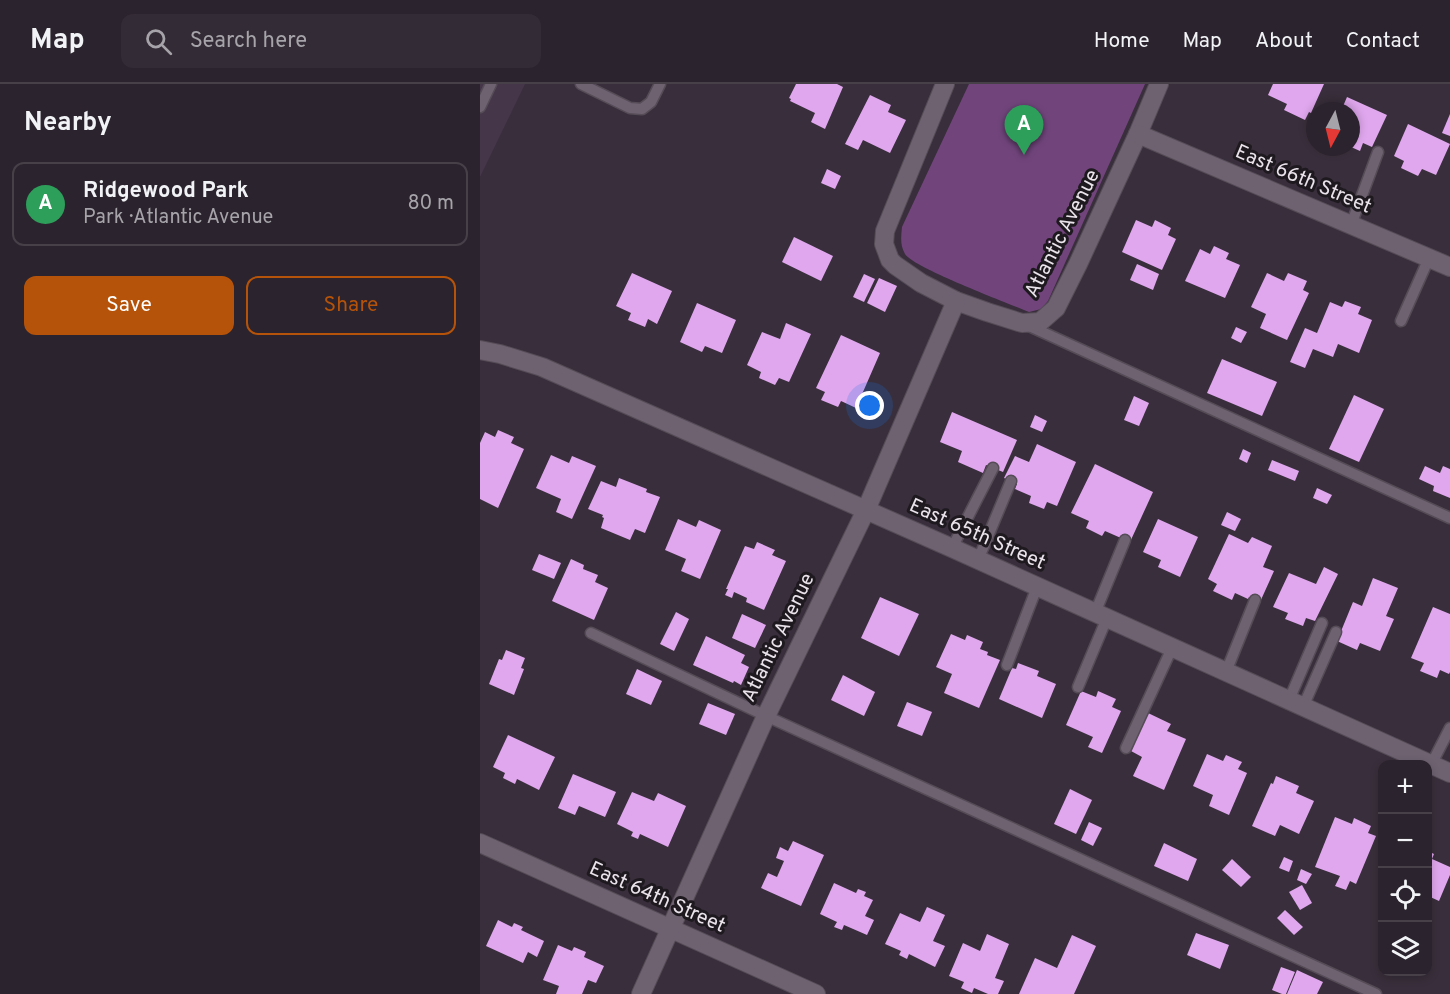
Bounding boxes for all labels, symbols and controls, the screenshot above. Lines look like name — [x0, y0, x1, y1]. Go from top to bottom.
search box — [121, 14, 541, 68]
text: Map — [30, 23, 85, 59]
icon: search — [142, 25, 175, 58]
text: Search here — [190, 28, 307, 55]
text: Home — [1094, 28, 1150, 55]
text: Map — [1183, 28, 1222, 55]
text: About — [1255, 28, 1313, 55]
text: Contact — [1346, 28, 1420, 55]
north arrow — [1306, 102, 1360, 156]
pin: A — [1004, 106, 1044, 155]
text: Nearby — [24, 107, 112, 140]
street label: East 66th Street — [1231, 140, 1375, 220]
street label: Atlantic Avenue — [1020, 166, 1106, 302]
text: Ridgewood Park — [83, 178, 249, 205]
text: A — [38, 191, 53, 217]
text: 80 m — [408, 191, 454, 217]
text: Park · Atlantic Avenue — [83, 205, 273, 231]
button: Save — [24, 276, 234, 335]
button: Share — [246, 276, 456, 335]
your location — [855, 391, 884, 420]
street label: East 65th Street — [905, 493, 1049, 577]
street label: Atlantic Avenue — [737, 569, 821, 707]
map controls — [1378, 760, 1432, 976]
button: + — [1378, 760, 1432, 814]
button: − — [1378, 814, 1432, 868]
street label: East 64th Street — [585, 856, 729, 940]
button: locate — [1378, 868, 1432, 922]
button: layers — [1378, 922, 1432, 976]

